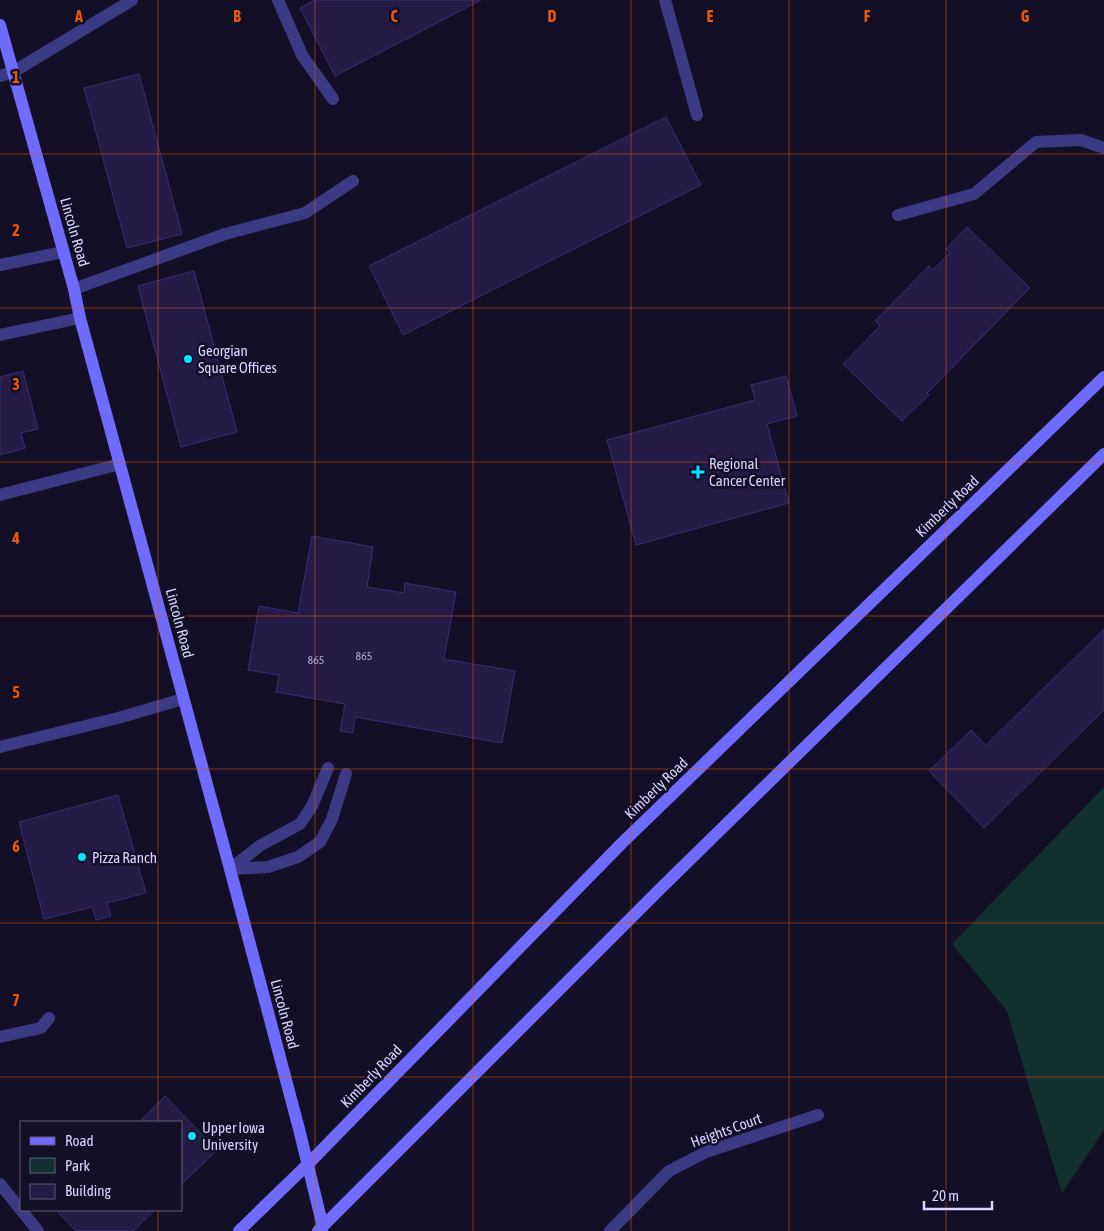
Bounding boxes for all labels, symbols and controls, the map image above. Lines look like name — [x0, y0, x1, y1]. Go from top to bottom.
text: A — [74, 7, 83, 25]
text: B — [233, 7, 241, 25]
text: C — [390, 7, 398, 25]
text: D — [548, 7, 557, 25]
text: E — [707, 7, 714, 25]
text: F — [864, 7, 871, 25]
text: G — [1021, 7, 1030, 25]
text: 1 — [12, 68, 20, 86]
street label: Lincoln Road — [57, 195, 93, 269]
text: 2 — [12, 221, 20, 239]
place label: Georgian Square Offices — [198, 342, 277, 376]
marker: Georgian Square Offices — [182, 353, 194, 365]
text: 3 — [12, 375, 20, 393]
place label: Regional Cancer Center — [709, 455, 786, 489]
marker: Regional Cancer Center — [691, 465, 705, 479]
street label: Kimberly Road — [912, 472, 982, 540]
text: 4 — [11, 529, 20, 547]
street label: Lincoln Road — [163, 586, 197, 660]
house number: 865 — [356, 649, 372, 663]
house number: 865 — [308, 653, 324, 667]
text: 5 — [12, 683, 20, 701]
street label: Kimberly Road — [621, 754, 691, 822]
text: 6 — [12, 837, 20, 855]
place label: Pizza Ranch — [92, 849, 157, 866]
marker: Pizza Ranch — [76, 851, 88, 863]
street label: Lincoln Road — [268, 977, 302, 1051]
text: 7 — [12, 991, 20, 1009]
street label: Kimberly Road — [337, 1041, 405, 1111]
street label: Heights Court — [688, 1109, 764, 1151]
place label: Upper Iowa University — [202, 1119, 265, 1153]
legend — [20, 1121, 182, 1211]
marker: Upper Iowa University — [186, 1130, 198, 1142]
text: Road — [65, 1132, 94, 1149]
text: Park — [65, 1157, 90, 1174]
scale bar — [924, 1178, 992, 1210]
text: Building — [65, 1182, 111, 1199]
text: 20 m — [932, 1187, 959, 1204]

